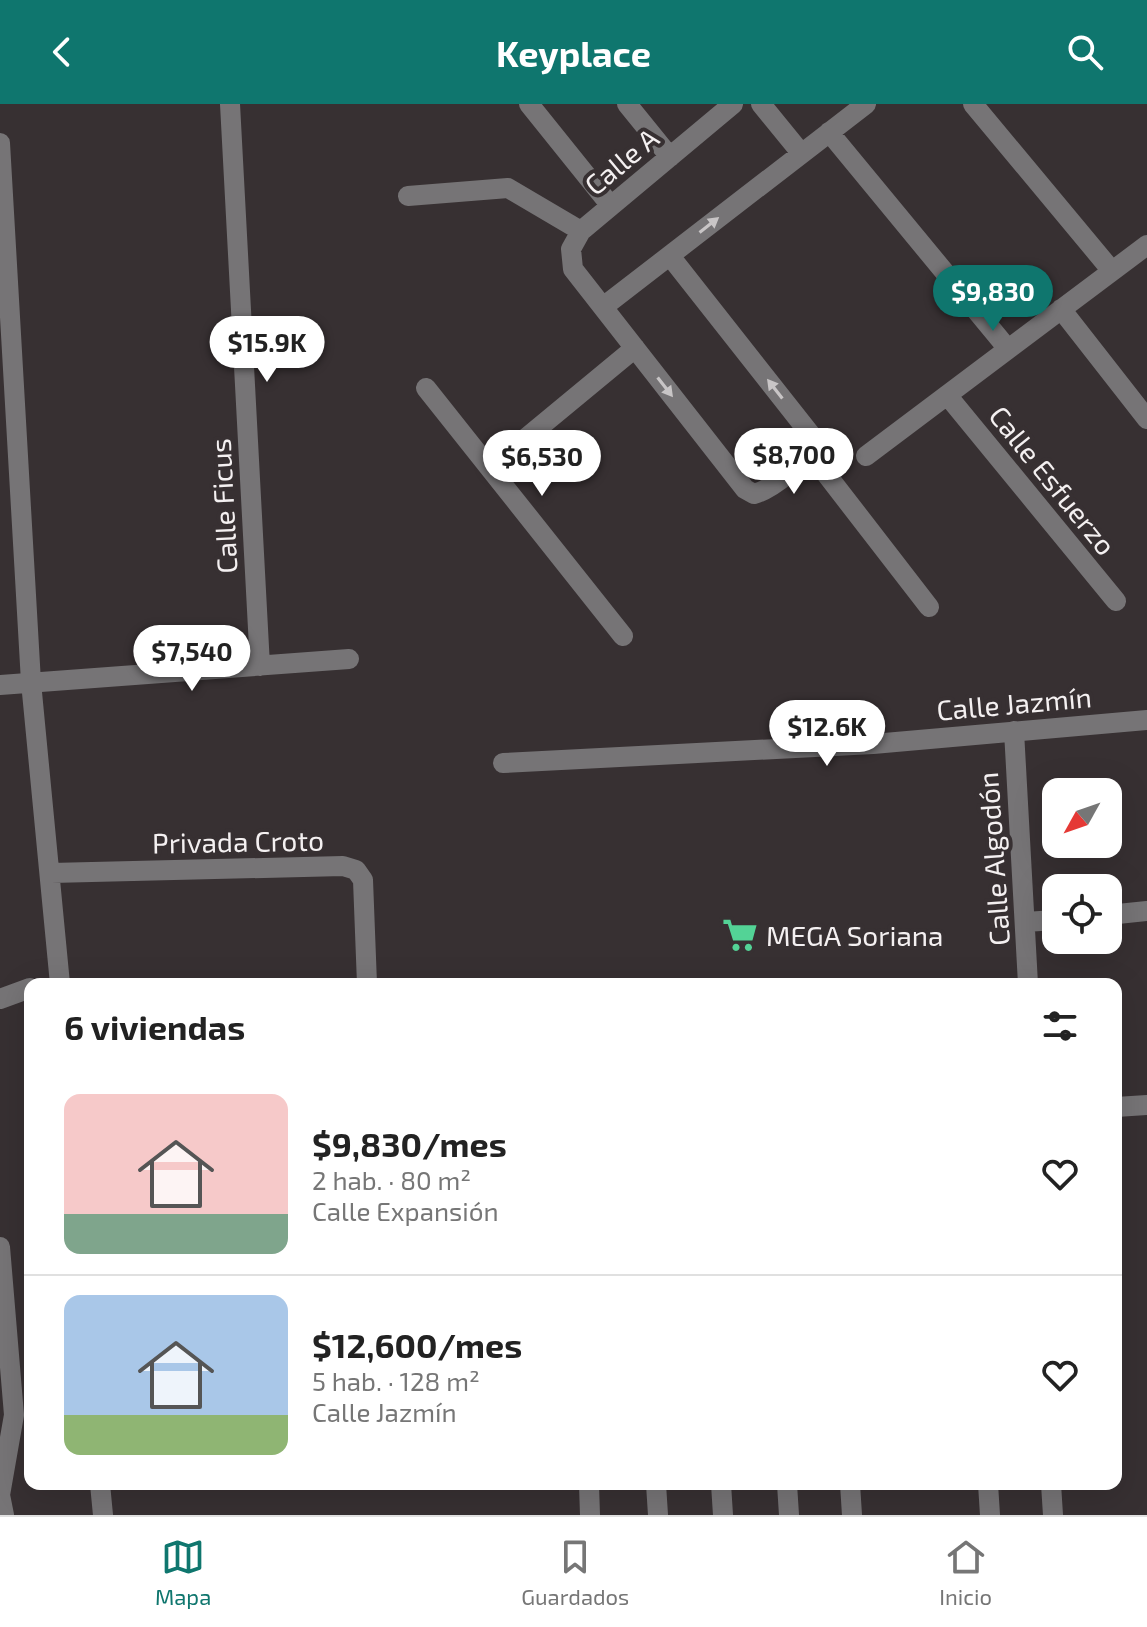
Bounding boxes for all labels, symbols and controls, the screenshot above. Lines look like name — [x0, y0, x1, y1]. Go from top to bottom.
icon: back — [40, 30, 84, 74]
icon: search — [1063, 30, 1107, 74]
text: Keyplace — [496, 31, 651, 74]
street label: Calle A — [577, 120, 665, 202]
one-way arrow — [699, 218, 719, 234]
pin: $9,830 — [928, 265, 1058, 333]
text: $9,830 — [951, 275, 1035, 306]
pin: $15.9K — [202, 316, 332, 384]
text: $15.9K — [228, 326, 306, 357]
one-way arrow — [657, 377, 673, 397]
one-way arrow — [768, 379, 784, 400]
street label: Calle Esfuerzo — [982, 399, 1124, 561]
pin: $8,700 — [729, 428, 859, 496]
pin: $6,530 — [477, 430, 607, 498]
street label: Calle Ficus — [202, 438, 244, 574]
text: $8,700 — [752, 438, 836, 469]
text: $6,530 — [501, 440, 583, 471]
pin: $7,540 — [127, 625, 257, 693]
text: $7,540 — [151, 635, 233, 666]
street label: Calle Jazmín — [935, 679, 1093, 727]
pin: $12.6K — [762, 700, 892, 768]
text: $12.6K — [787, 710, 867, 741]
street label: Calle Algodón — [970, 771, 1016, 947]
north arrow — [1042, 778, 1122, 858]
map controls — [1042, 778, 1122, 954]
street label: Privada Croto — [152, 823, 324, 859]
button: locate — [1042, 874, 1122, 954]
supermarket icon: MEGA Soriana — [721, 916, 759, 954]
place label: MEGA Soriana — [766, 918, 943, 952]
icon: filters — [1038, 1004, 1082, 1048]
text: 6 viviendas — [64, 1006, 245, 1047]
text: $9,830/mes — [312, 1123, 507, 1164]
icon: home — [128, 1126, 224, 1222]
icon: heart — [1038, 1152, 1082, 1196]
text: 2 hab. · 80 m² — [312, 1164, 471, 1195]
text: Calle Expansión — [312, 1195, 499, 1226]
text: $12,600/mes — [312, 1324, 522, 1365]
icon: home — [128, 1327, 224, 1423]
icon: heart — [1038, 1353, 1082, 1397]
text: 5 hab. · 128 m² — [312, 1365, 480, 1396]
text: Calle Jazmín — [312, 1396, 457, 1427]
tab: Mapa — [155, 1535, 211, 1609]
tab: Guardados — [521, 1535, 629, 1609]
tab: Inicio — [939, 1535, 992, 1609]

